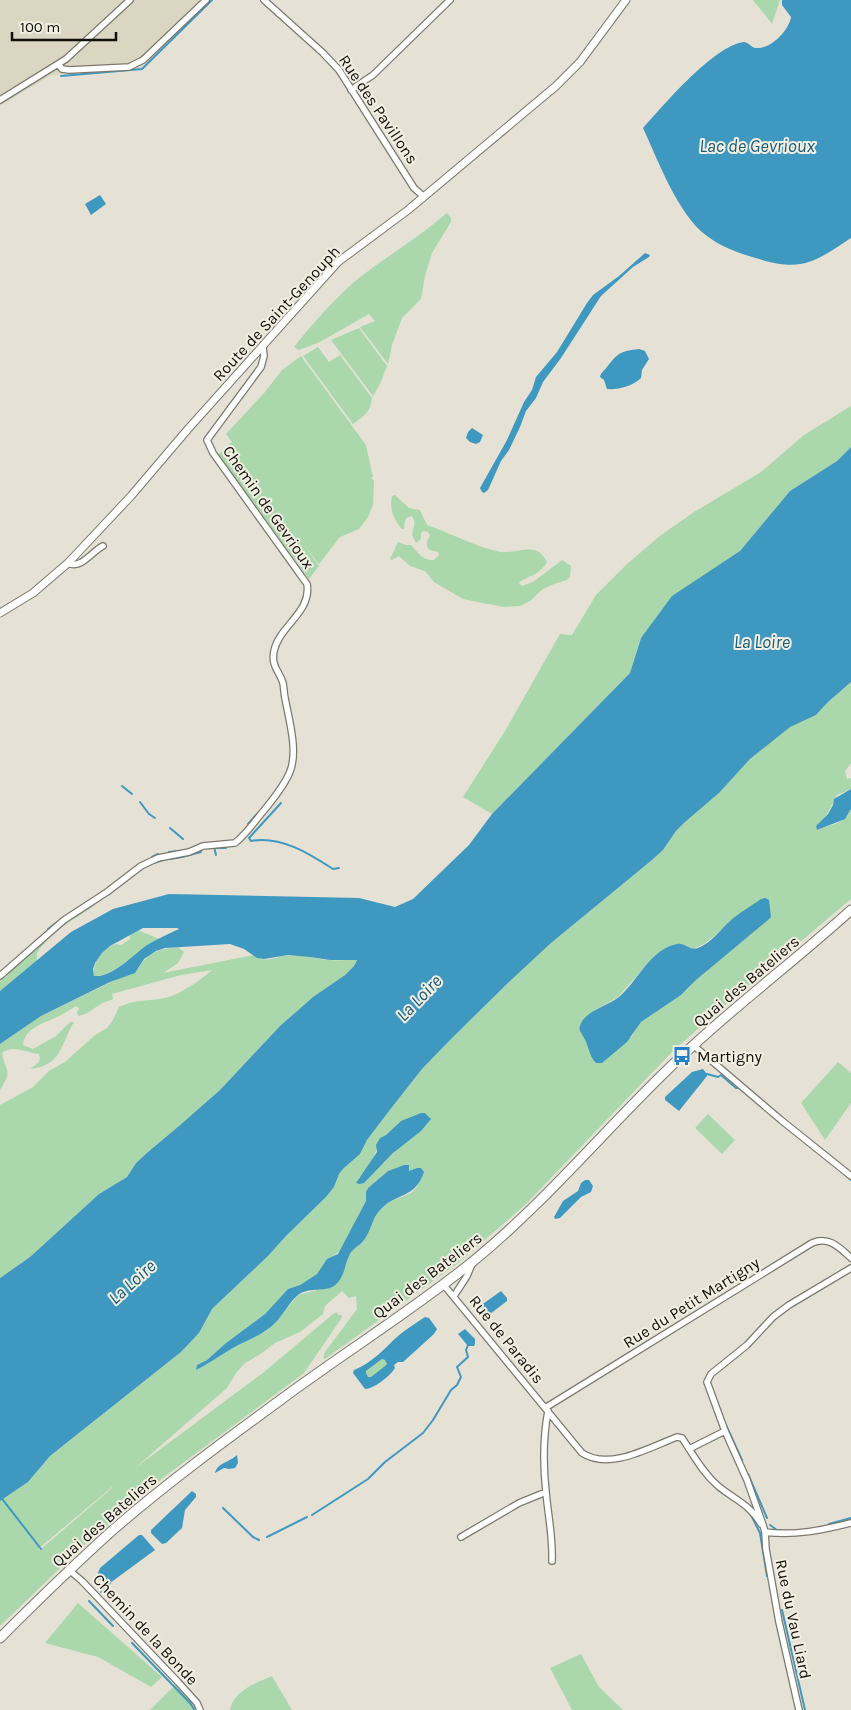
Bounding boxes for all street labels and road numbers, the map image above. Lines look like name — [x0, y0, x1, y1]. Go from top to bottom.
street label: Rue des Pavillons — [335, 51, 422, 168]
street label: Route de Saint-Genouph — [209, 242, 344, 385]
street label: Chemin de Gevrioux — [219, 442, 318, 573]
street label: Quai des Bateliers — [690, 932, 803, 1031]
street label: Quai des Bateliers — [369, 1228, 486, 1323]
street label: Rue du Petit Martigny — [620, 1252, 763, 1352]
street label: Rue de Paradis — [465, 1291, 548, 1387]
street label: Quai des Bateliers — [48, 1470, 160, 1571]
street label: Rue du Vau Liard — [772, 1558, 815, 1681]
street label: Chemin de la Bonde — [89, 1570, 202, 1689]

